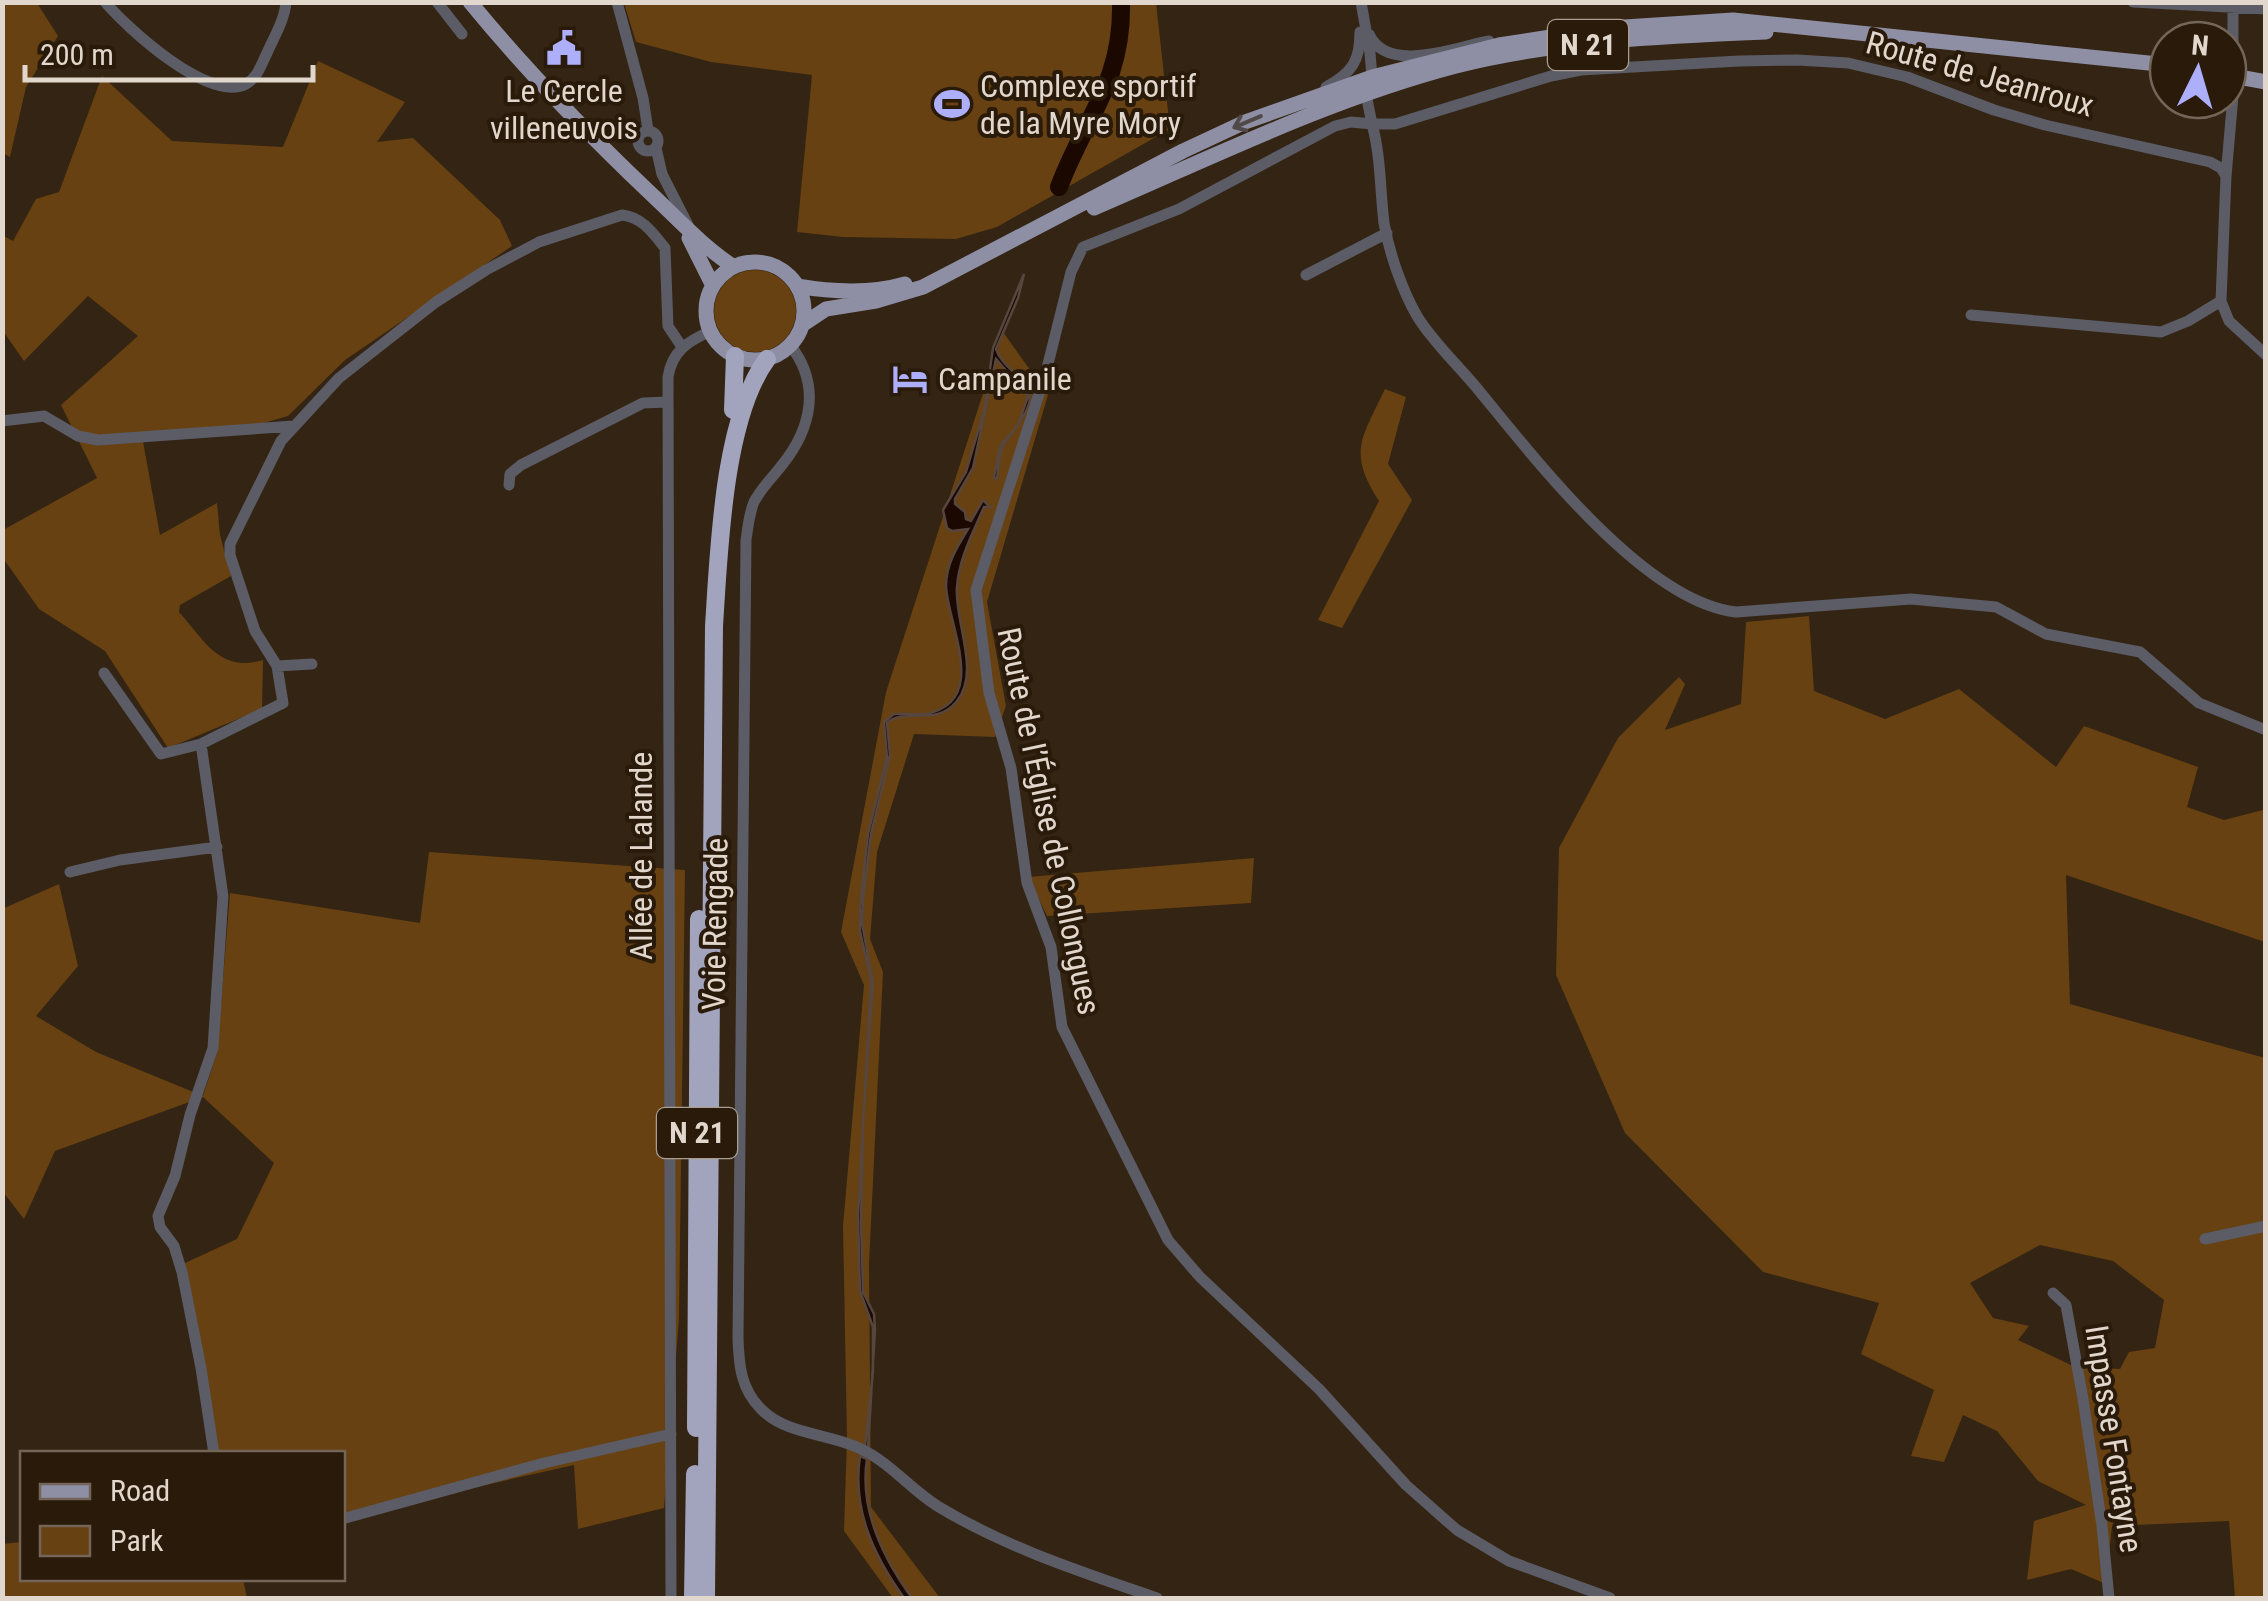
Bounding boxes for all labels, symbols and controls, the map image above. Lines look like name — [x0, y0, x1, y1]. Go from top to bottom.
scale bar — [25, 20, 312, 82]
road number: N 21 — [1548, 20, 1628, 70]
north arrow — [2148, 20, 2248, 120]
street label: Route de Jeanroux — [1862, 23, 2098, 125]
text: N — [2190, 28, 2210, 63]
public building icon: Le Cercle villeneuvois — [545, 29, 583, 67]
text: 200 m — [40, 37, 114, 72]
place label: Complexe sportif de la Myre Mory — [980, 67, 1196, 142]
place label: Le Cercle villeneuvois — [490, 72, 638, 147]
sports icon: Complexe sportif de la Myre Mory — [933, 85, 971, 123]
one-way arrow — [1232, 114, 1263, 132]
hotel icon: Campanile — [891, 360, 929, 398]
place label: Campanile — [938, 360, 1072, 398]
street label: Route de l’Église de Collongues — [989, 624, 1109, 1018]
street label: Allée de Lalande — [622, 752, 660, 960]
street label: Voie Rengade — [694, 837, 736, 1011]
road number: N 21 — [657, 1108, 737, 1158]
street label: Impasse Fontayne — [2077, 1323, 2151, 1555]
legend — [20, 1451, 345, 1581]
text: Road — [110, 1473, 170, 1508]
text: Park — [110, 1523, 164, 1558]

